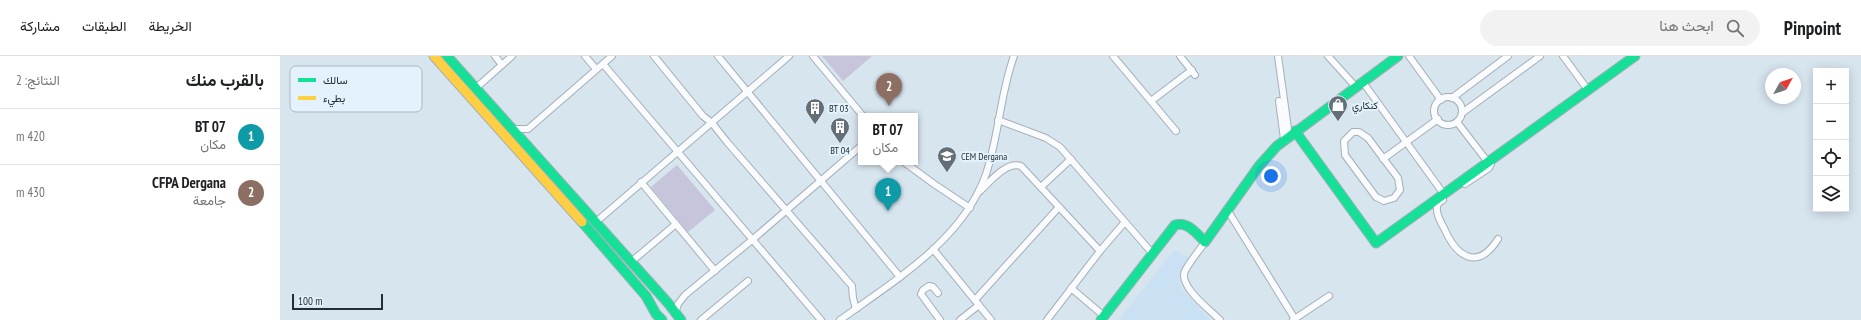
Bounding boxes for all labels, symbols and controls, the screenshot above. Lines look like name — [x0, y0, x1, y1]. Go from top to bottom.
search box — [1480, 10, 1760, 46]
text: ابحث هنا — [1659, 16, 1714, 35]
text: Pinpoint — [1784, 16, 1841, 40]
text: مشاركة — [20, 17, 60, 35]
text: الطبقات — [82, 17, 126, 35]
text: الخريطة — [148, 17, 192, 35]
icon: search — [1724, 17, 1746, 39]
legend — [290, 66, 422, 112]
north arrow — [1765, 68, 1801, 104]
map controls — [1813, 68, 1849, 212]
button: + — [1813, 68, 1849, 104]
text: بالقرب منك — [186, 69, 264, 91]
text: النتائج: 2 — [16, 72, 60, 89]
text: سالك — [323, 73, 348, 87]
pin: 2 — [876, 73, 902, 106]
text: بطيء — [323, 91, 345, 108]
shop icon: كنكاري — [1327, 94, 1349, 122]
building icon: BT 03 — [804, 97, 826, 125]
place label: كنكاري — [1352, 99, 1379, 114]
place label: BT 03 — [829, 102, 849, 115]
button: − — [1813, 104, 1849, 140]
popup — [858, 113, 918, 165]
building icon: BT 04 — [829, 116, 851, 144]
text: BT 07 — [195, 117, 226, 136]
text: BT 07 — [872, 120, 904, 139]
text: 420 m — [16, 128, 45, 145]
text: 1 — [248, 128, 254, 145]
text: مكان — [200, 136, 226, 153]
text: مكان — [872, 139, 898, 156]
button: locate — [1813, 140, 1849, 176]
place label: BT 04 — [830, 144, 850, 157]
school or university icon: CEM Dergana — [936, 145, 958, 173]
place label: CEM Dergana — [961, 150, 1007, 163]
your location — [1261, 166, 1281, 186]
text: CFPA Dergana — [152, 173, 226, 192]
button: layers — [1813, 176, 1849, 212]
pin: 1 — [875, 178, 901, 211]
text: 430 m — [16, 184, 45, 201]
text: 2 — [248, 184, 254, 201]
text: جامعة — [193, 192, 226, 209]
scale bar — [292, 292, 383, 311]
text: 100 m — [298, 294, 322, 308]

